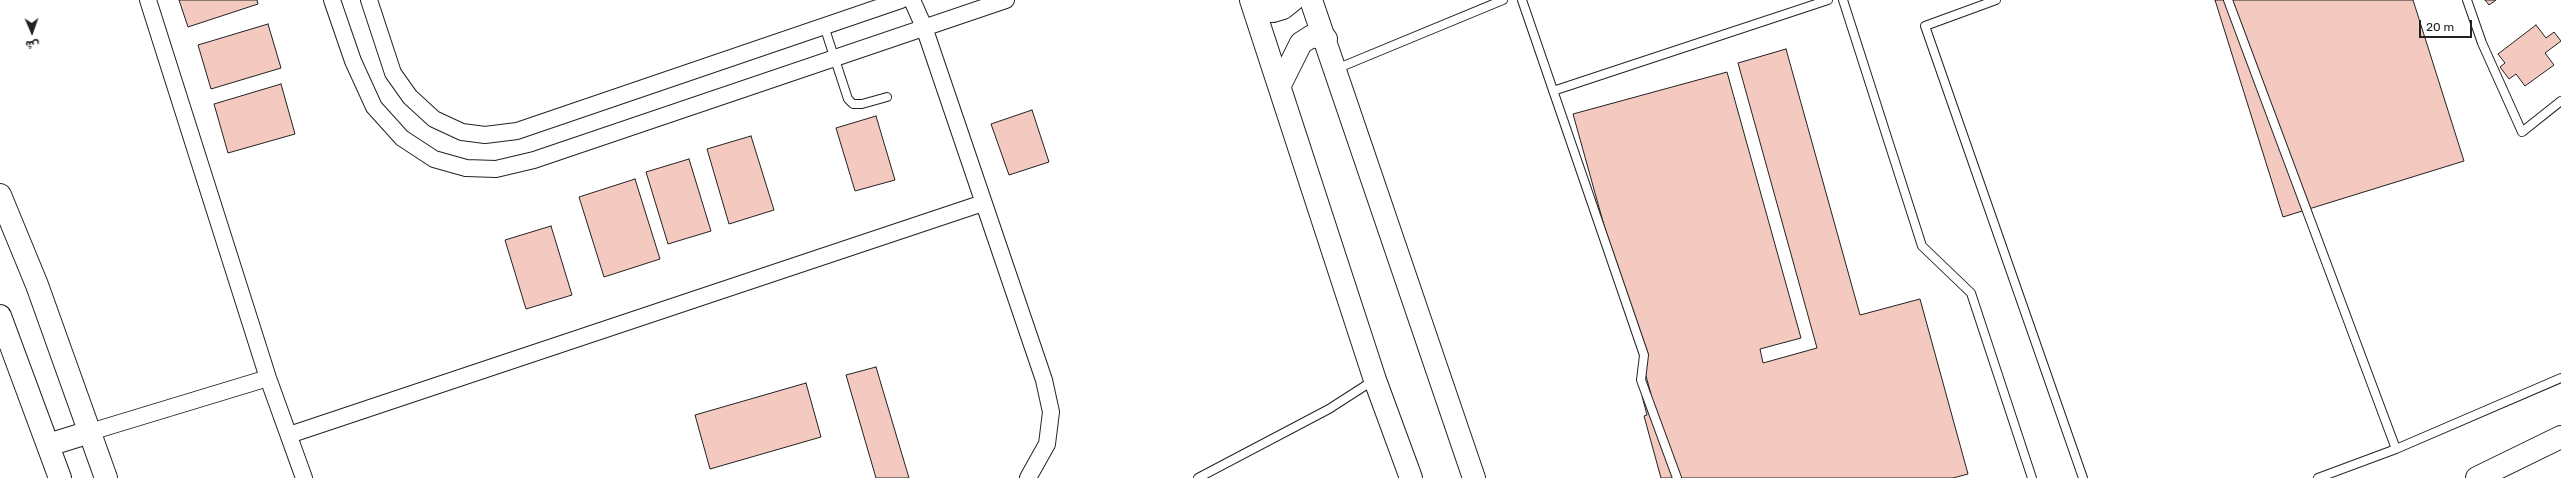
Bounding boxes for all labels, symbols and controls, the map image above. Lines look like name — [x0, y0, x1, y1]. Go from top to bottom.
north arrow — [12, 12, 52, 52]
scale bar — [2421, 12, 2474, 38]
text: 20 m — [2426, 20, 2454, 34]
text: ش — [25, 38, 40, 51]

